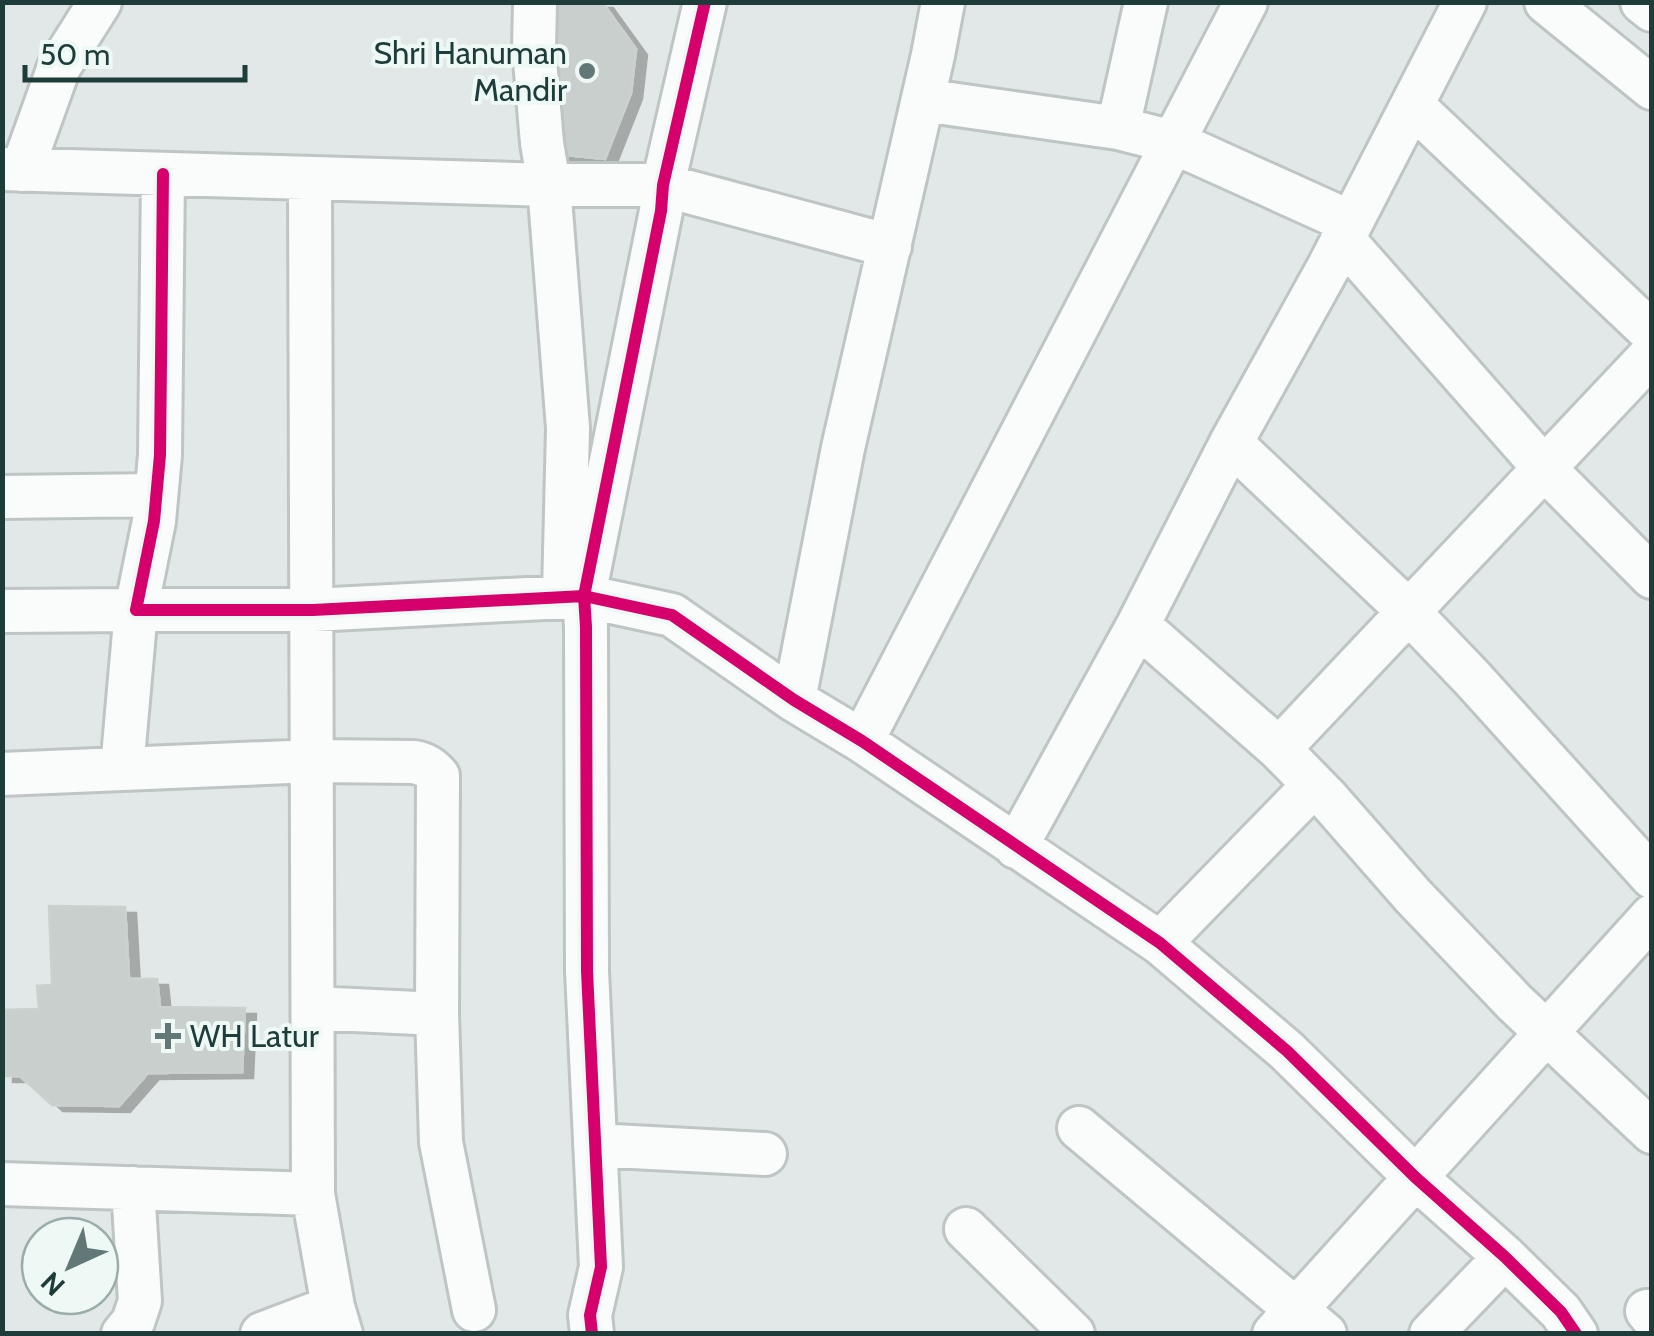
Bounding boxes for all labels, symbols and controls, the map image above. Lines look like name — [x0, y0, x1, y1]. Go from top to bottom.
scale bar — [25, 20, 245, 82]
place label: Shri Hanuman Mandir — [373, 33, 568, 109]
text: 50 m — [40, 36, 110, 73]
marker: Shri Hanuman Mandir — [576, 60, 598, 82]
place label: WH Latur — [190, 1016, 320, 1055]
marker: WH Latur — [155, 1023, 181, 1049]
north arrow — [20, 1216, 120, 1316]
text: N — [34, 1265, 72, 1303]

